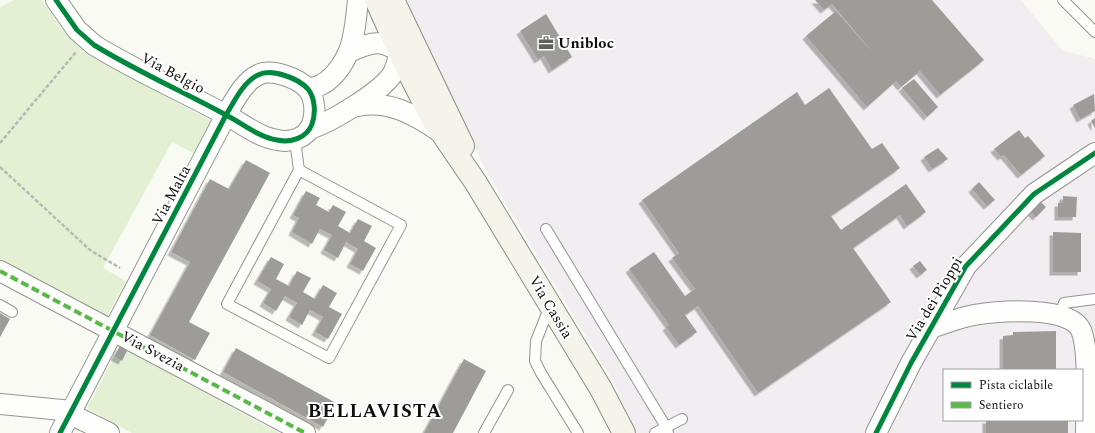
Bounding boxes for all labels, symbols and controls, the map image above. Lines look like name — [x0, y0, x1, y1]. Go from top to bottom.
place label: Unibloc — [558, 32, 614, 55]
office icon: Unibloc — [537, 34, 555, 52]
street label: Via Belgio — [137, 47, 209, 100]
street label: Via Malta — [146, 160, 197, 230]
street label: Via dei Pioppi — [900, 253, 969, 346]
street label: Via Cassia — [523, 271, 579, 344]
street label: Via Svezia — [117, 325, 189, 378]
legend — [943, 369, 1083, 421]
text: Pista ciclabile — [979, 376, 1053, 395]
text: Sentiero — [979, 396, 1023, 415]
district label: BELLAVISTA — [308, 397, 442, 426]

